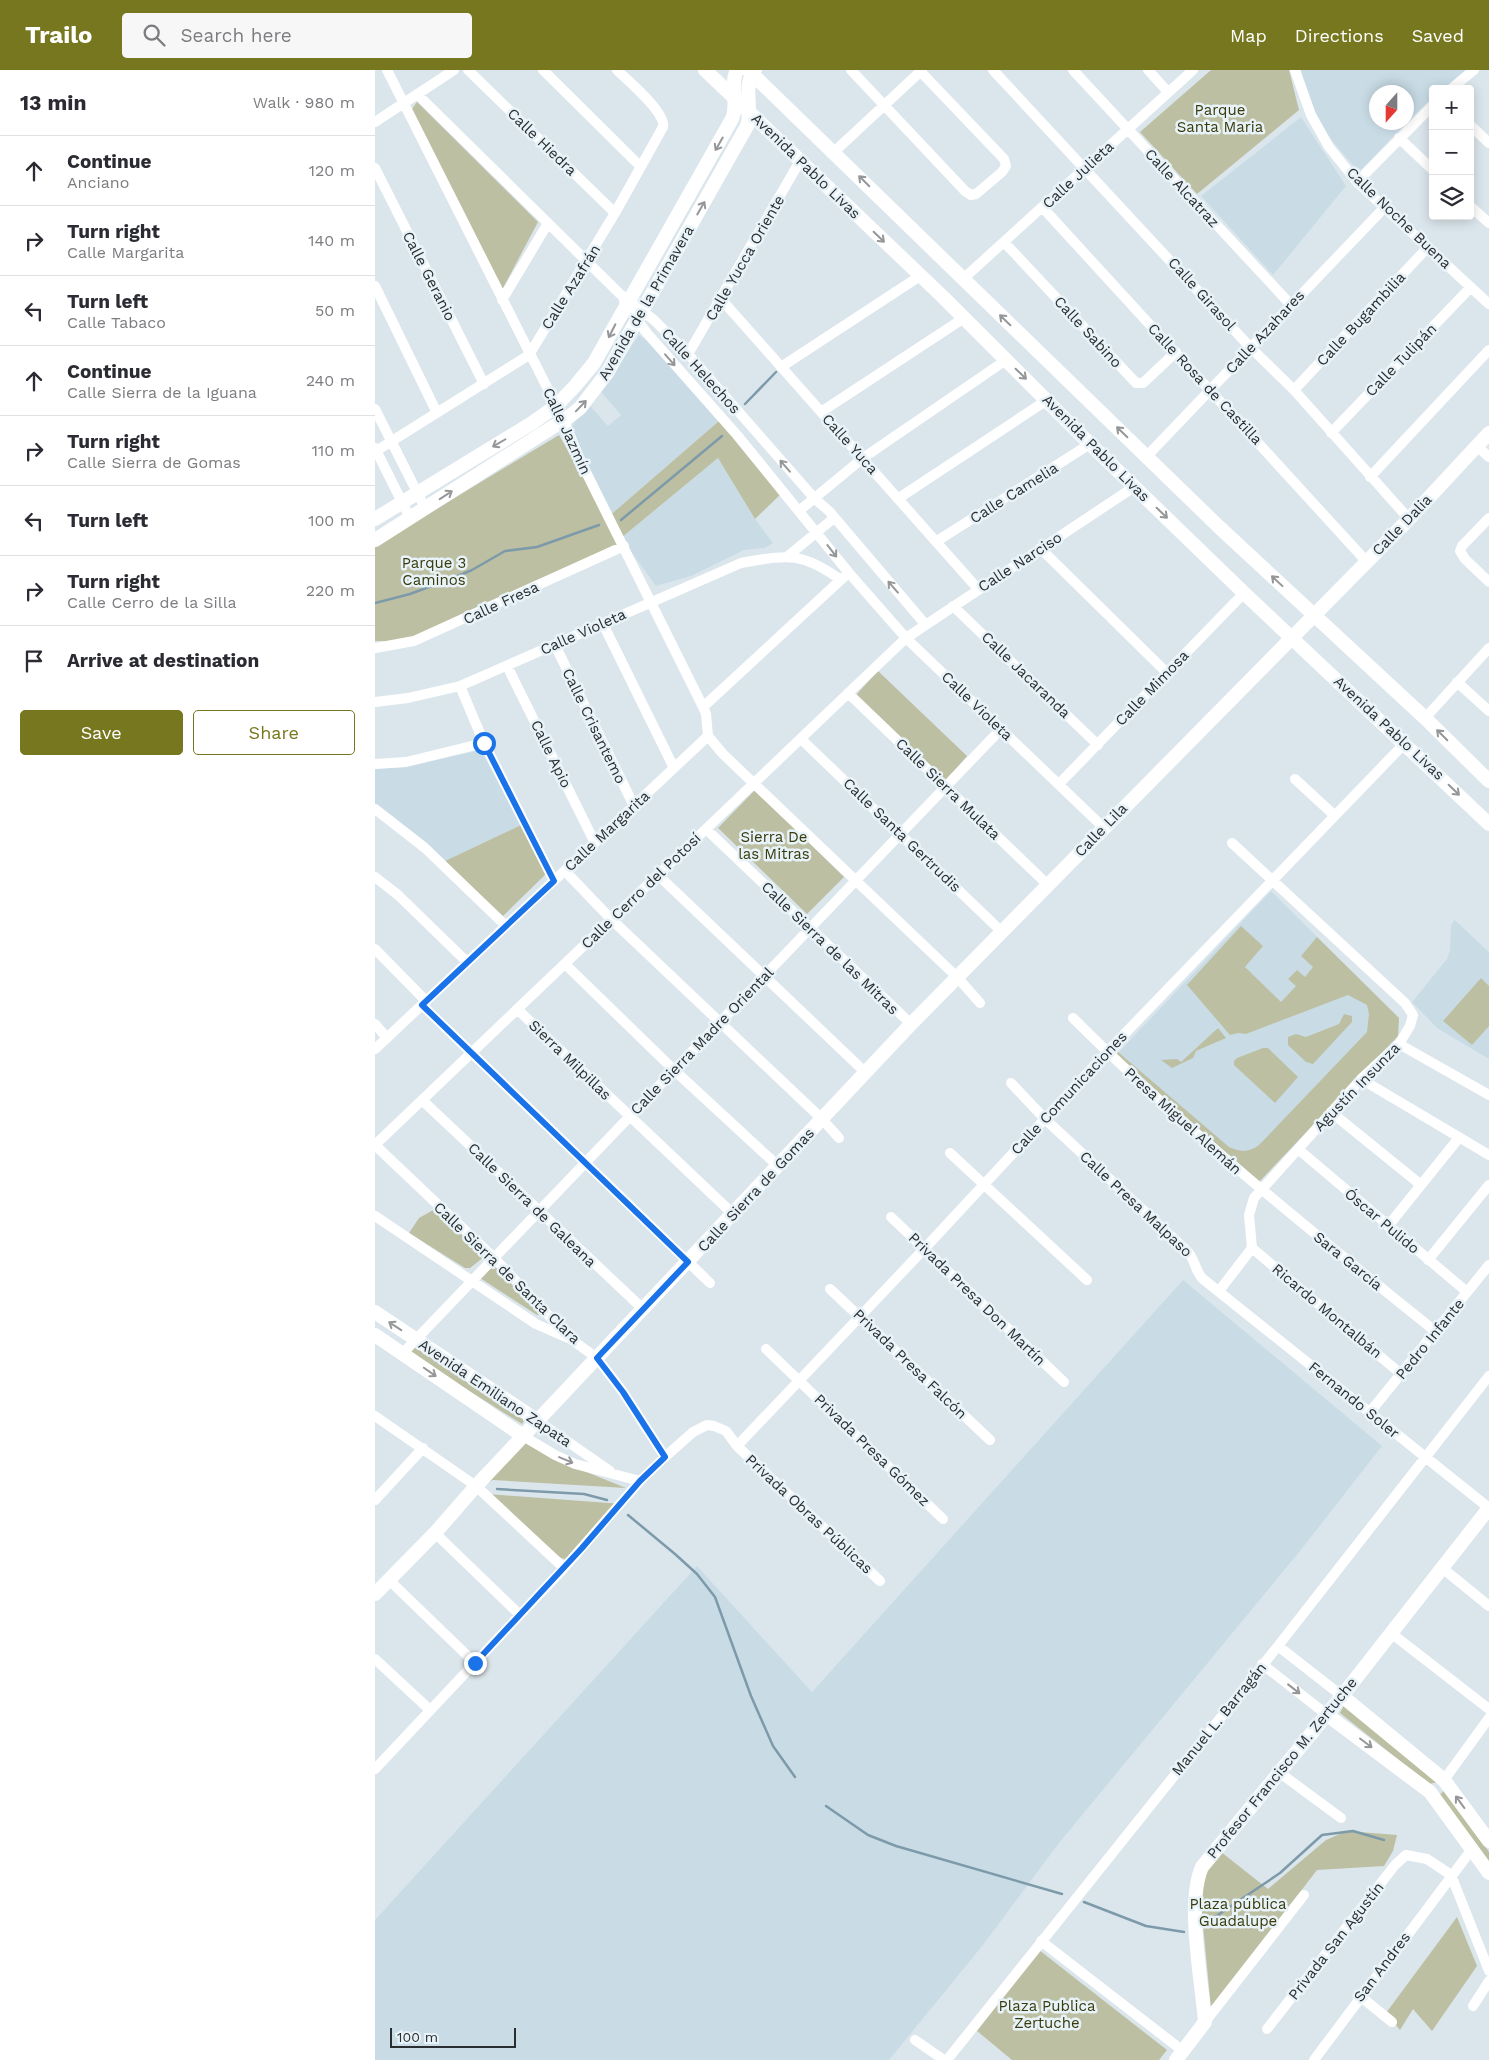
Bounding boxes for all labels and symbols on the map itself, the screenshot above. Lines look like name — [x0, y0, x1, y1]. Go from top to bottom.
north arrow — [1369, 85, 1414, 130]
park label: Parque Santa Maria — [1177, 101, 1264, 136]
street label: Calle Hiedra — [504, 105, 581, 180]
street label: Avenida Pablo Livas — [748, 109, 864, 223]
one-way arrow — [713, 136, 723, 150]
street label: Calle Julieta — [1039, 137, 1118, 213]
street label: Calle Alcatraz — [1141, 145, 1223, 231]
street label: Calle Noche Buena — [1343, 163, 1455, 273]
one-way arrow — [858, 175, 870, 187]
street label: Calle Yucca Oriente — [702, 192, 788, 324]
one-way arrow — [697, 201, 707, 215]
street label: Avenida de la Primavera — [594, 222, 698, 383]
street label: Calle Geranio — [399, 228, 459, 324]
one-way arrow — [873, 231, 886, 243]
street label: Calle Azafrán — [538, 241, 604, 333]
street label: Calle Girasol — [1164, 254, 1240, 335]
street label: Calle Bugambilia — [1313, 268, 1410, 370]
street label: Calle Azahares — [1222, 286, 1308, 378]
street label: Calle Sabino — [1050, 292, 1126, 372]
one-way arrow — [998, 314, 1011, 326]
street label: Calle Rosa de Castilla — [1144, 320, 1266, 449]
street label: Calle Tulipán — [1362, 320, 1440, 400]
one-way arrow — [607, 323, 617, 338]
street label: Calle Helechos — [658, 324, 744, 418]
one-way arrow — [665, 354, 676, 367]
one-way arrow — [1015, 368, 1028, 380]
street label: Calle Jazmín — [539, 385, 595, 477]
street label: Avenida Pablo Livas — [1039, 391, 1154, 506]
one-way arrow — [575, 400, 587, 412]
street label: Calle Yuca — [818, 410, 882, 478]
one-way arrow — [1116, 426, 1129, 438]
one-way arrow — [492, 438, 507, 448]
street label: Calle Camelia — [967, 458, 1062, 527]
one-way arrow — [780, 459, 791, 472]
one-way arrow — [438, 490, 452, 500]
street label: Calle Dalia — [1368, 490, 1436, 559]
one-way arrow — [1155, 507, 1168, 519]
street label: Calle Narciso — [975, 528, 1065, 596]
one-way arrow — [827, 544, 837, 558]
park label: Parque 3 Caminos — [402, 554, 466, 589]
one-way arrow — [1271, 575, 1283, 587]
street label: Calle Fresa — [460, 577, 542, 628]
one-way arrow — [888, 580, 899, 593]
street label: Calle Violeta — [537, 605, 629, 659]
street label: Calle Jacaranda — [978, 628, 1075, 722]
street label: Calle Mimosa — [1111, 646, 1193, 730]
street label: Calle Crisantemo — [558, 665, 630, 787]
street label: Calle Violeta — [938, 668, 1017, 745]
street label: Avenida Pablo Livas — [1330, 672, 1448, 784]
street label: Calle Apio — [527, 717, 575, 791]
one-way arrow — [1436, 729, 1448, 741]
route start — [473, 732, 496, 755]
street label: Calle Sierra Mulata — [892, 734, 1005, 844]
street label: Calle Santa Gertrudis — [839, 774, 965, 896]
one-way arrow — [1448, 784, 1460, 796]
street label: Calle Margarita — [561, 787, 654, 875]
street label: Calle Lila — [1071, 799, 1131, 861]
park label: Sierra De las Mitras — [738, 828, 810, 863]
street label: Calle Cerro del Potosí — [578, 829, 704, 953]
street label: Calle Sierra de las Mitras — [758, 878, 902, 1018]
street label: Calle Sierra Madre Oriental — [627, 963, 778, 1118]
street label: Sierra Milpillas — [525, 1016, 615, 1104]
street label: Calle Comunicaciones — [1007, 1028, 1131, 1158]
street label: Agustín Insunza — [1310, 1039, 1404, 1135]
street label: Presa Miguel Alemán — [1121, 1064, 1245, 1178]
street label: Calle Sierra de Gomas — [694, 1124, 818, 1256]
street label: Calle Sierra de Galeana — [464, 1139, 600, 1271]
street label: Calle Presa Malpaso — [1076, 1147, 1196, 1261]
street label: Óscar Pulido — [1341, 1184, 1424, 1258]
street label: Calle Sierra de Santa Clara — [430, 1198, 584, 1348]
street label: Sara García — [1310, 1228, 1386, 1295]
street label: Privada Presa Don Martín — [905, 1229, 1049, 1369]
street label: Ricardo Montalbán — [1269, 1260, 1385, 1362]
street label: Pedro Infante — [1392, 1295, 1468, 1383]
street label: Privada Presa Falcón — [849, 1305, 971, 1423]
one-way arrow — [389, 1320, 403, 1330]
street label: Avenida Emiliano Zapata — [415, 1335, 575, 1451]
street label: Fernando Soler — [1305, 1358, 1403, 1442]
one-way arrow — [423, 1367, 437, 1377]
street label: Privada Presa Gómez — [810, 1390, 934, 1510]
street label: Privada Obras Públicas — [742, 1450, 876, 1578]
one-way arrow — [558, 1455, 573, 1465]
route end — [464, 1652, 487, 1675]
street label: Manuel L. Barragán — [1168, 1659, 1270, 1779]
street label: Profesor Francisco M. Zertuche — [1203, 1674, 1361, 1862]
one-way arrow — [1287, 1684, 1301, 1694]
one-way arrow — [1359, 1738, 1373, 1748]
one-way arrow — [1455, 1795, 1465, 1809]
street label: Privada San Agustín — [1284, 1879, 1388, 2003]
park label: Plaza pública Guadalupe — [1189, 1895, 1287, 1930]
street label: San Andres — [1350, 1928, 1414, 2005]
park label: Plaza Publica Zertuche — [999, 1997, 1096, 2032]
scale bar — [390, 2025, 516, 2048]

